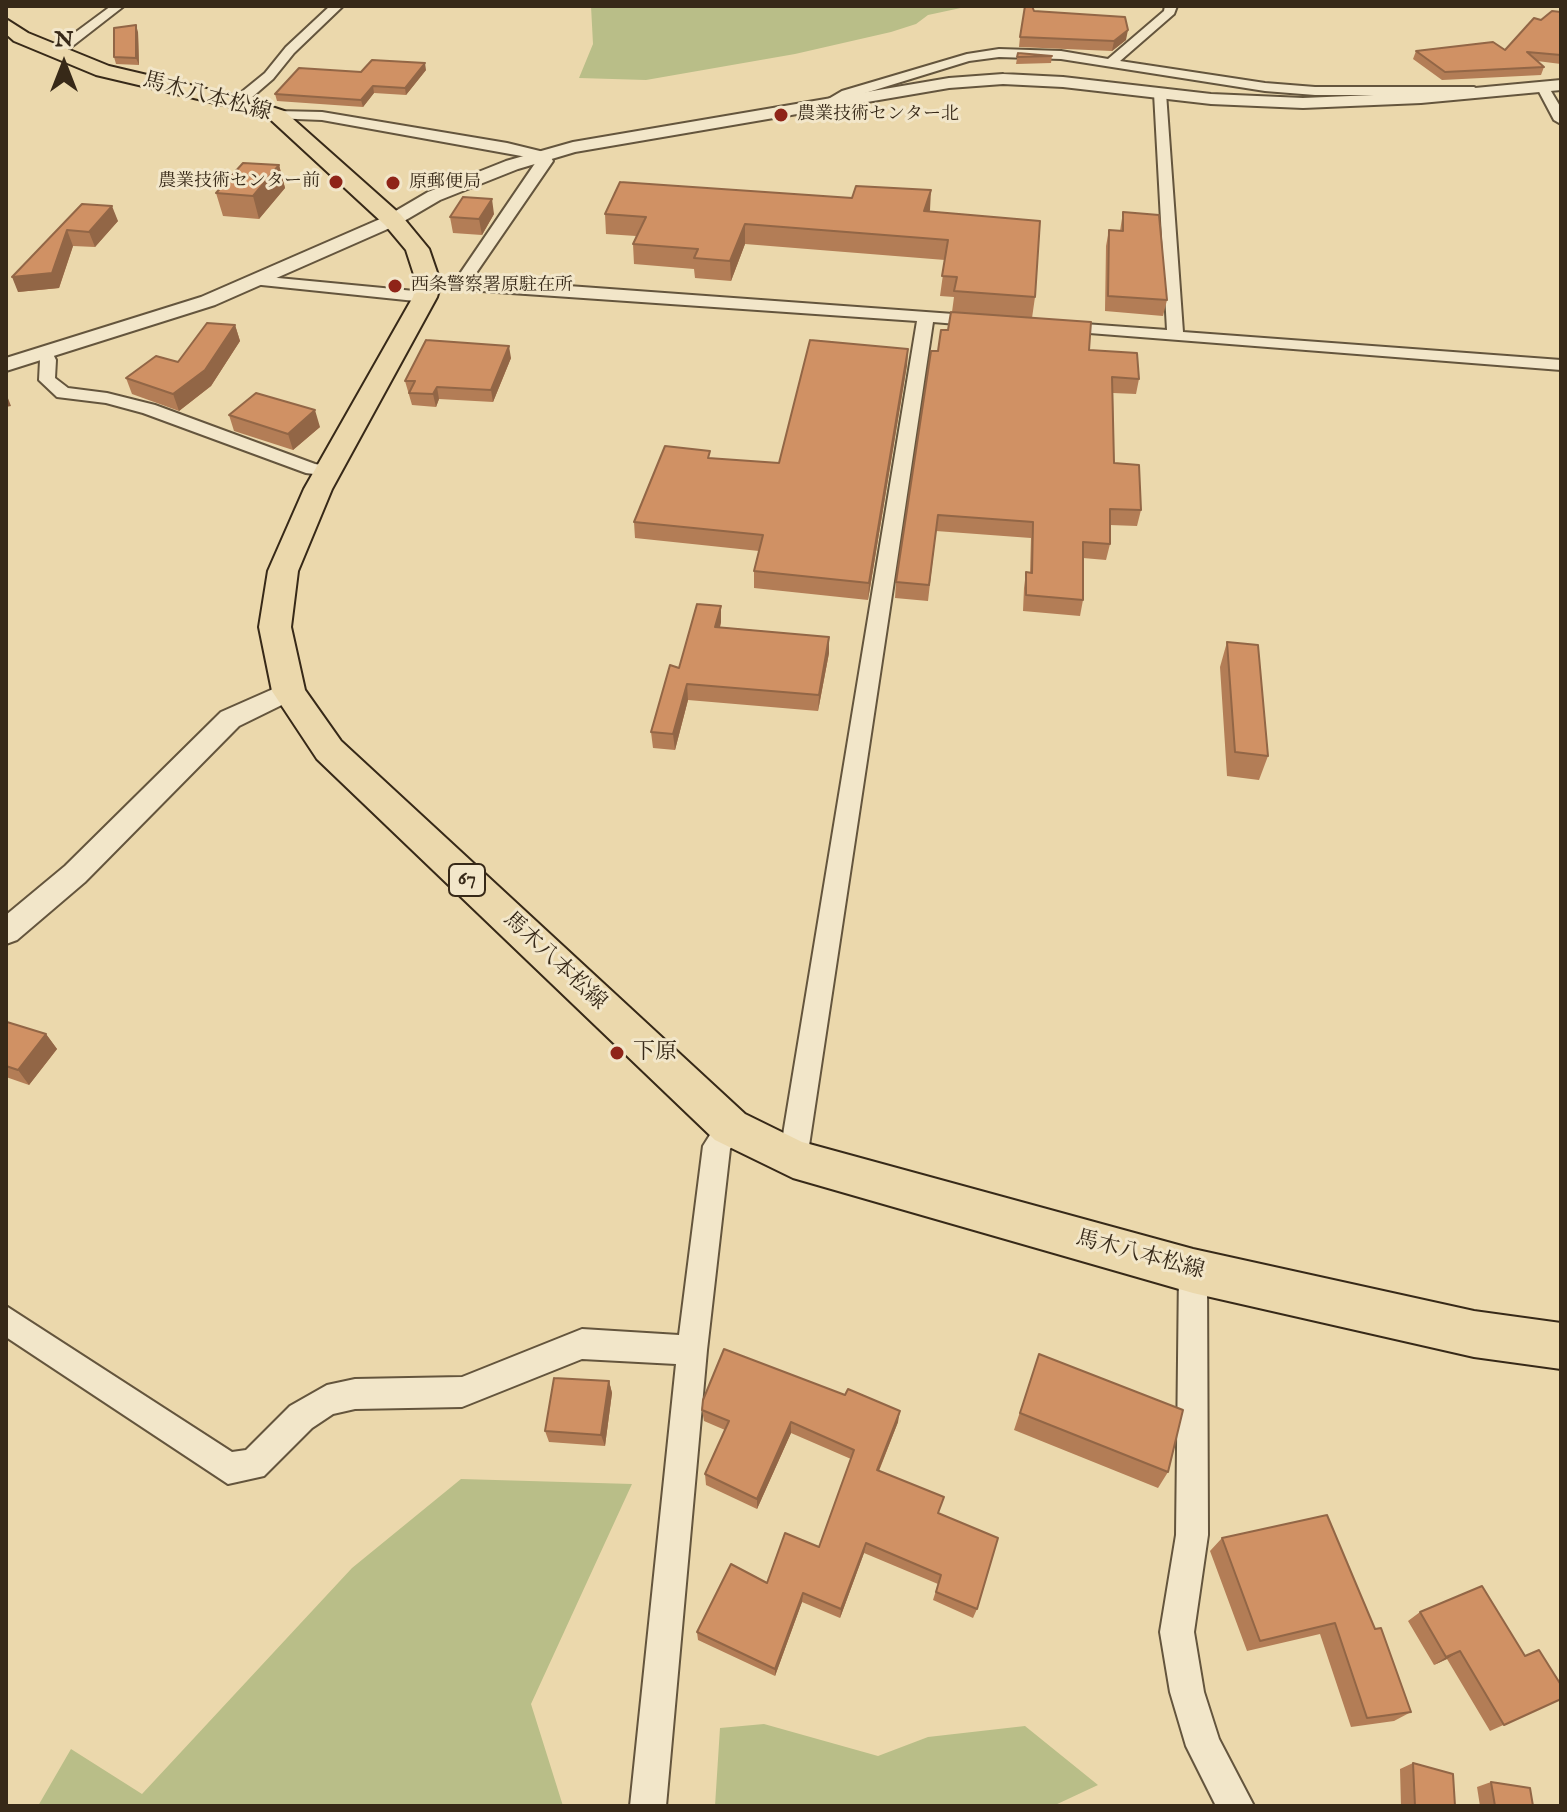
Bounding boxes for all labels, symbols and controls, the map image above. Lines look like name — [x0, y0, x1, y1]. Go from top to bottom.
north arrow — [24, 24, 104, 104]
text: N — [54, 26, 74, 54]
street label: 馬木八本松線 — [140, 68, 274, 128]
place label: 農業技術センター北 — [797, 104, 959, 126]
marker: 農業技術センター北 — [772, 106, 790, 124]
place label: 農業技術センター前 — [158, 171, 320, 193]
place label: 原郵便局 — [409, 172, 481, 194]
marker: 農業技術センター前 — [327, 173, 345, 191]
marker: 原郵便局 — [384, 174, 402, 192]
place label: 西条警察署原駐在所 — [411, 275, 573, 297]
marker: 西条警察署原駐在所 — [386, 277, 404, 295]
road number: 67 — [449, 864, 485, 896]
street label: 馬木八本松線 — [497, 907, 611, 1017]
place label: 下原 — [633, 1040, 677, 1066]
marker: 下原 — [608, 1044, 626, 1062]
street label: 馬木八本松線 — [1073, 1226, 1207, 1286]

